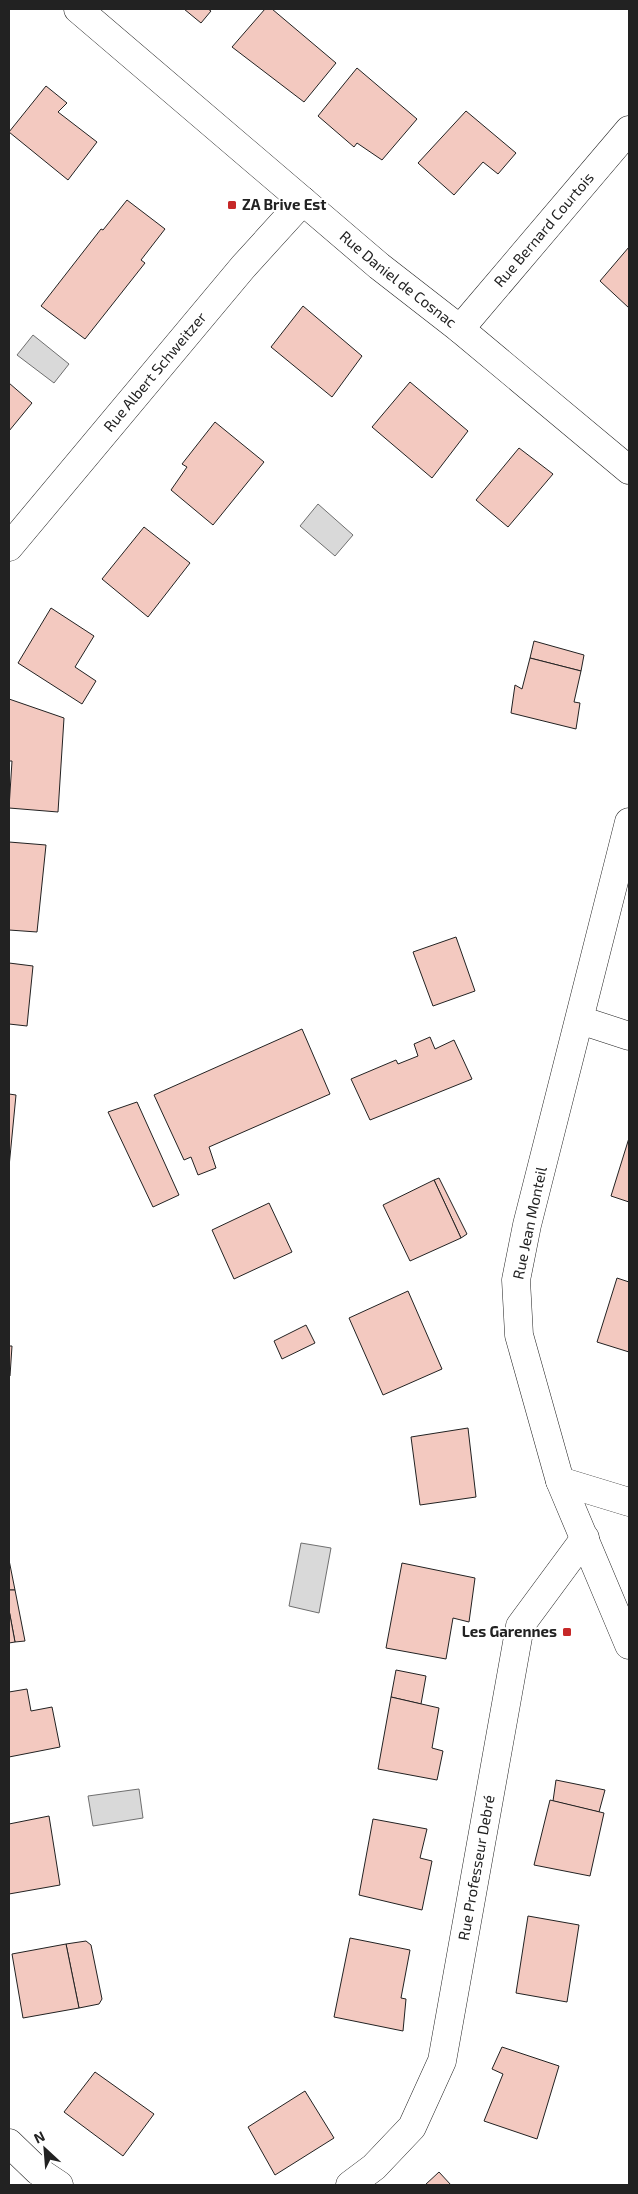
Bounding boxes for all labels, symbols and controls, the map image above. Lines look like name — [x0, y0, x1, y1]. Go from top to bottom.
street label: Rue Bernard Courtois — [490, 168, 597, 290]
place label: ZA Brive Est — [242, 195, 326, 213]
marker: ZA Brive Est — [226, 199, 238, 211]
street label: Rue Daniel de Cosnac — [337, 227, 460, 331]
street label: Rue Albert Schweitzer — [99, 308, 210, 435]
street label: Rue Jean Monteil — [508, 1164, 550, 1281]
place label: Les Garennes — [462, 1622, 557, 1640]
marker: Les Garennes — [561, 1626, 573, 1638]
street label: Rue Professeur Debré — [454, 1793, 498, 1942]
north arrow — [20, 2124, 70, 2174]
text: N — [31, 2127, 47, 2147]

